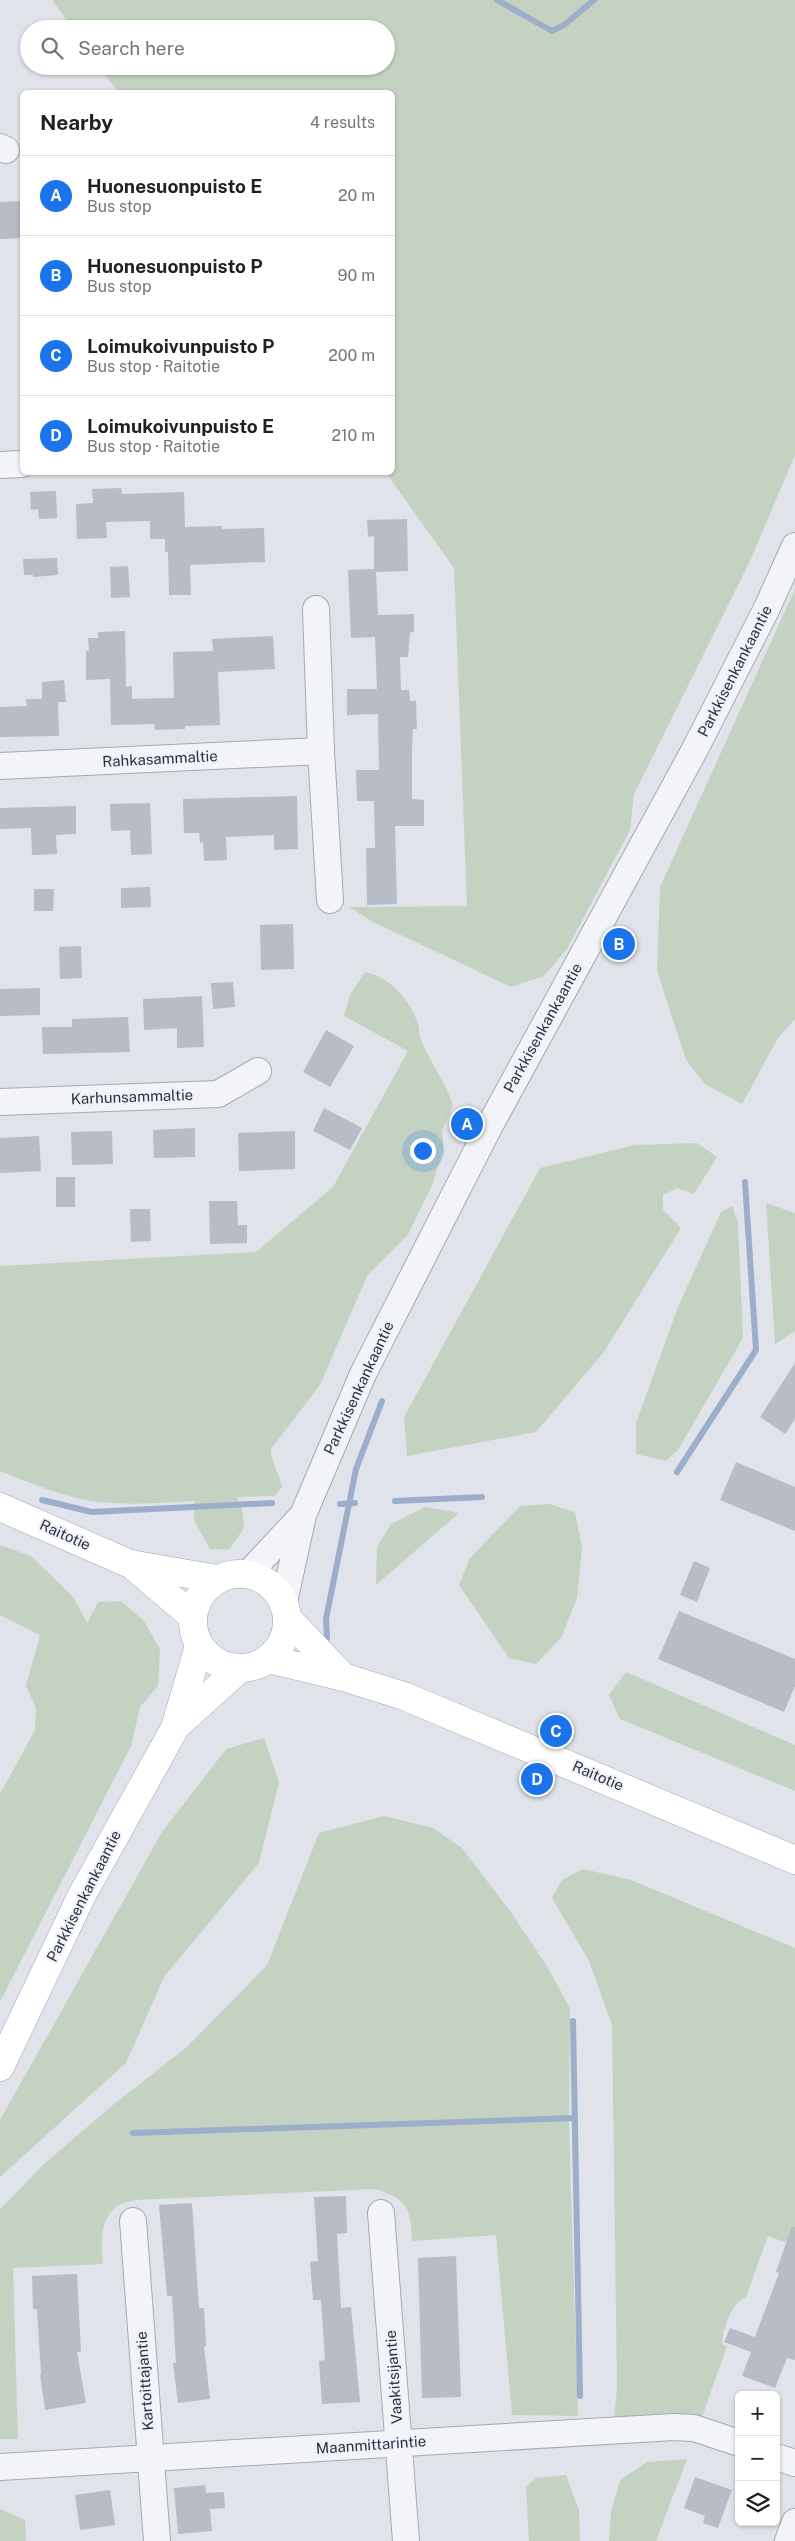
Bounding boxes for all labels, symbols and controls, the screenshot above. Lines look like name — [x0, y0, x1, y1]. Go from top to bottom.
search box — [20, 20, 395, 75]
icon: search — [38, 34, 66, 62]
text: Search here — [78, 37, 185, 59]
text: Nearby — [40, 110, 113, 135]
text: 4 results — [310, 113, 375, 132]
text: Huonesuonpuisto E — [87, 175, 262, 197]
text: A — [50, 186, 62, 205]
text: 20 m — [338, 186, 375, 205]
text: Bus stop — [87, 197, 151, 216]
text: Huonesuonpuisto P — [87, 255, 263, 277]
text: B — [51, 266, 61, 285]
text: 90 m — [338, 266, 375, 285]
text: Bus stop — [87, 277, 151, 296]
text: Loimukoivunpuisto P — [87, 335, 274, 357]
text: C — [50, 346, 62, 365]
text: 200 m — [328, 346, 375, 365]
text: Bus stop · Raitotie — [87, 357, 220, 376]
text: Loimukoivunpuisto E — [87, 415, 274, 437]
text: D — [50, 426, 62, 445]
text: 210 m — [331, 426, 375, 445]
text: Bus stop · Raitotie — [87, 437, 220, 456]
street label: Parkkisenkankaantie — [694, 602, 775, 739]
street label: Rahkasammaltie — [102, 747, 218, 770]
pin: B — [603, 925, 635, 963]
street label: Parkkisenkankaantie — [500, 960, 585, 1095]
street label: Karhunsammaltie — [70, 1086, 193, 1107]
pin: A — [451, 1105, 483, 1143]
your location — [410, 1138, 436, 1164]
street label: Parkkisenkankaantie — [320, 1318, 397, 1457]
street label: Raitotie — [37, 1516, 93, 1553]
pin: C — [540, 1712, 572, 1750]
street label: Raitotie — [570, 1757, 626, 1794]
pin: D — [521, 1760, 553, 1798]
street label: Parkkisenkankaantie — [43, 1827, 124, 1964]
street label: Vaakitsijantie — [382, 2330, 405, 2424]
street label: Kartoittajantie — [133, 2331, 156, 2431]
map controls — [735, 2391, 780, 2526]
button: + — [735, 2391, 780, 2436]
street label: Maanmittarintie — [315, 2432, 427, 2457]
button: − — [735, 2436, 780, 2481]
button: layers — [735, 2481, 780, 2526]

